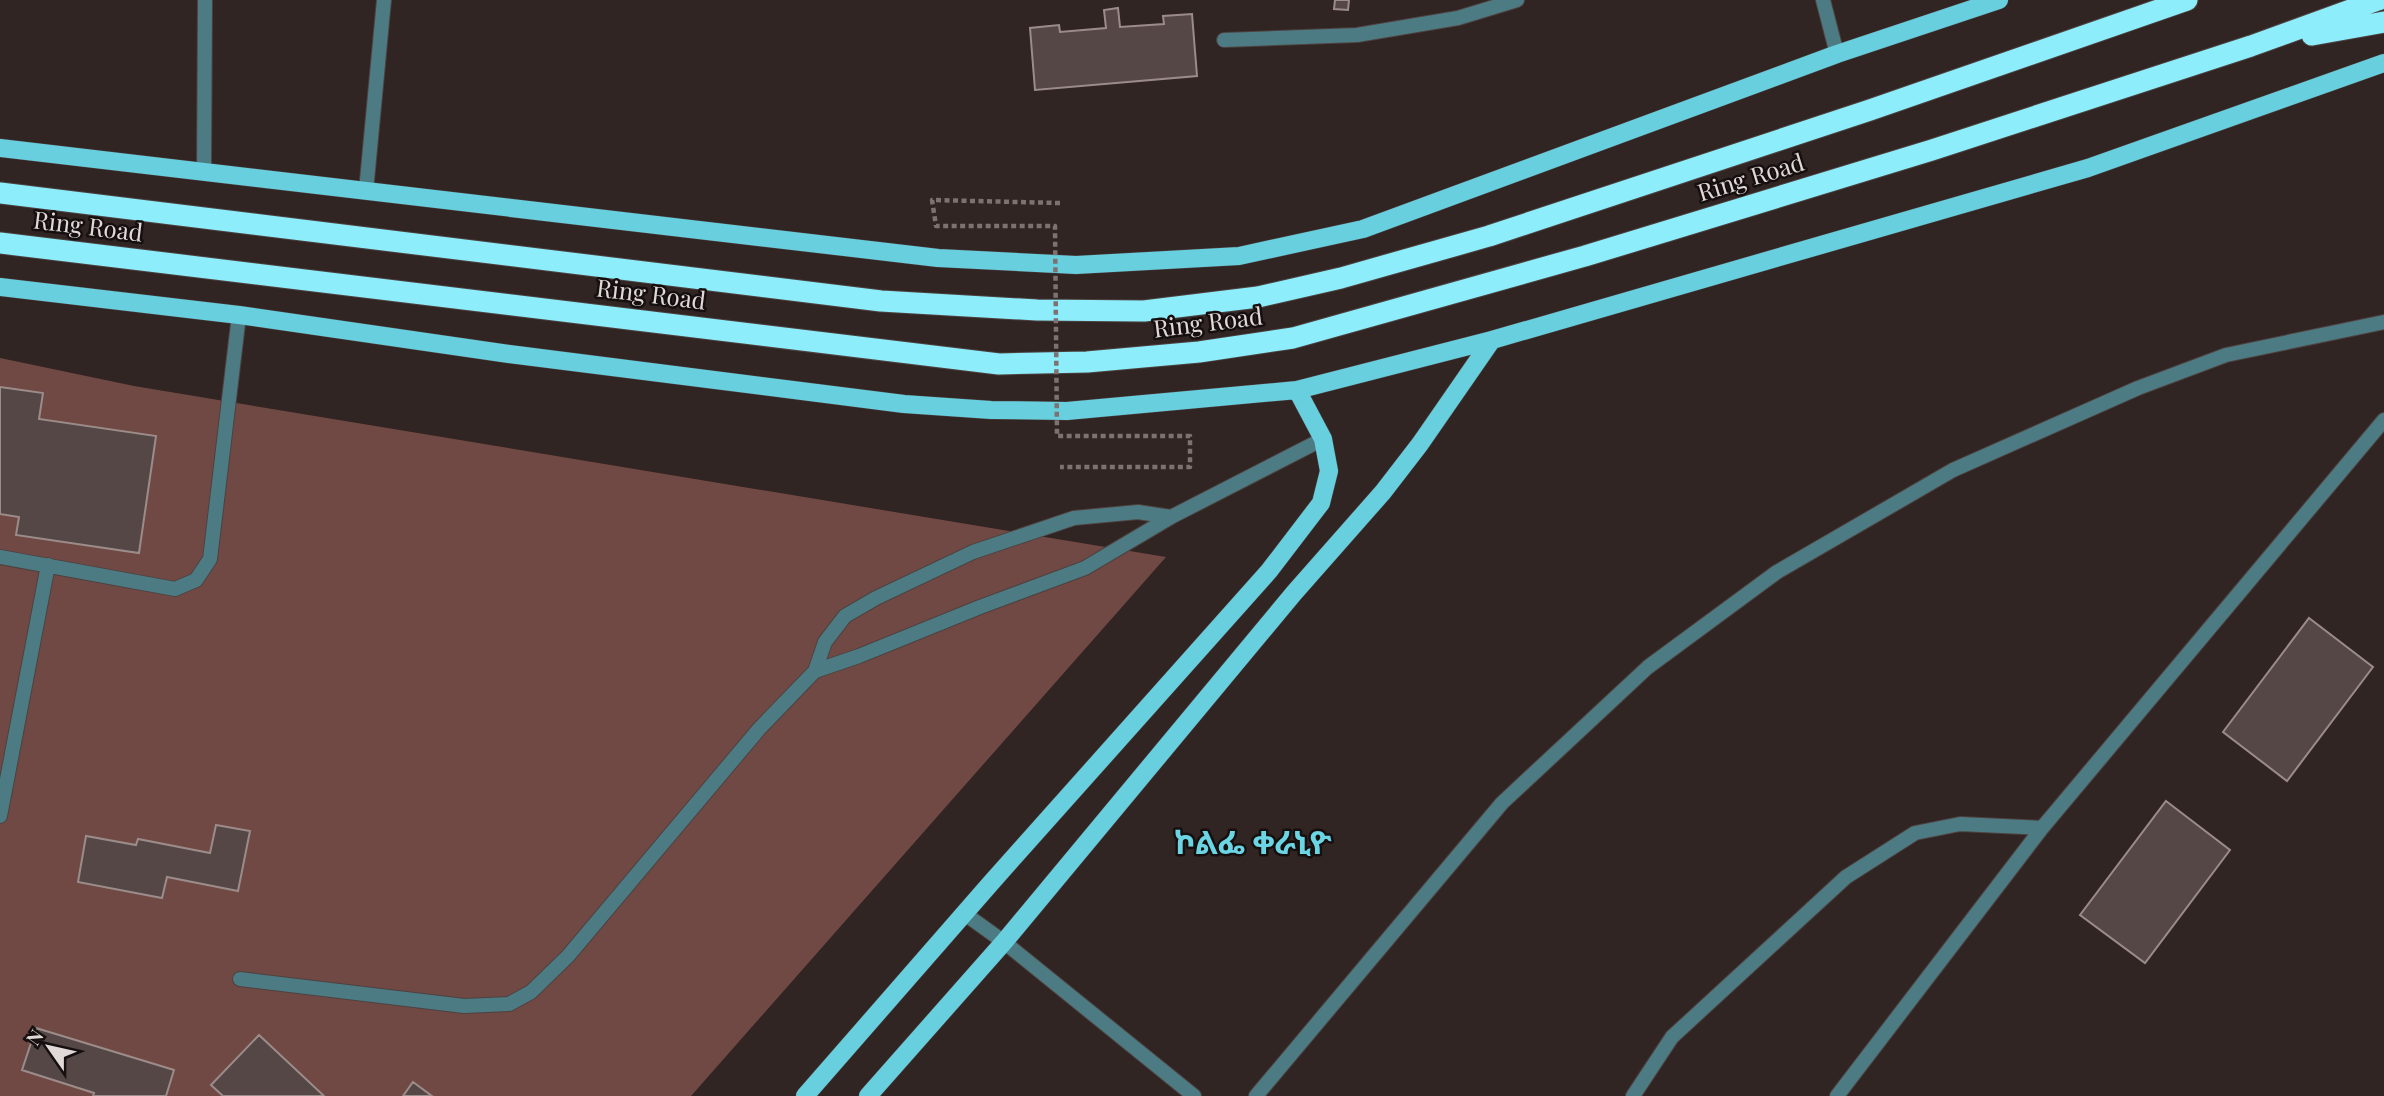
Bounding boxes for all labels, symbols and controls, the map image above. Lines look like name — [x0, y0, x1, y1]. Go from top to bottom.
street label: Ring Road — [1693, 145, 1808, 207]
street label: Ring Road — [32, 202, 145, 248]
street label: Ring Road — [595, 270, 708, 316]
street label: Ring Road — [1151, 298, 1264, 344]
district label: ኮልፌ ቀራኒዮ — [1174, 819, 1332, 862]
north arrow — [14, 1012, 84, 1082]
text: N — [19, 1024, 49, 1050]

